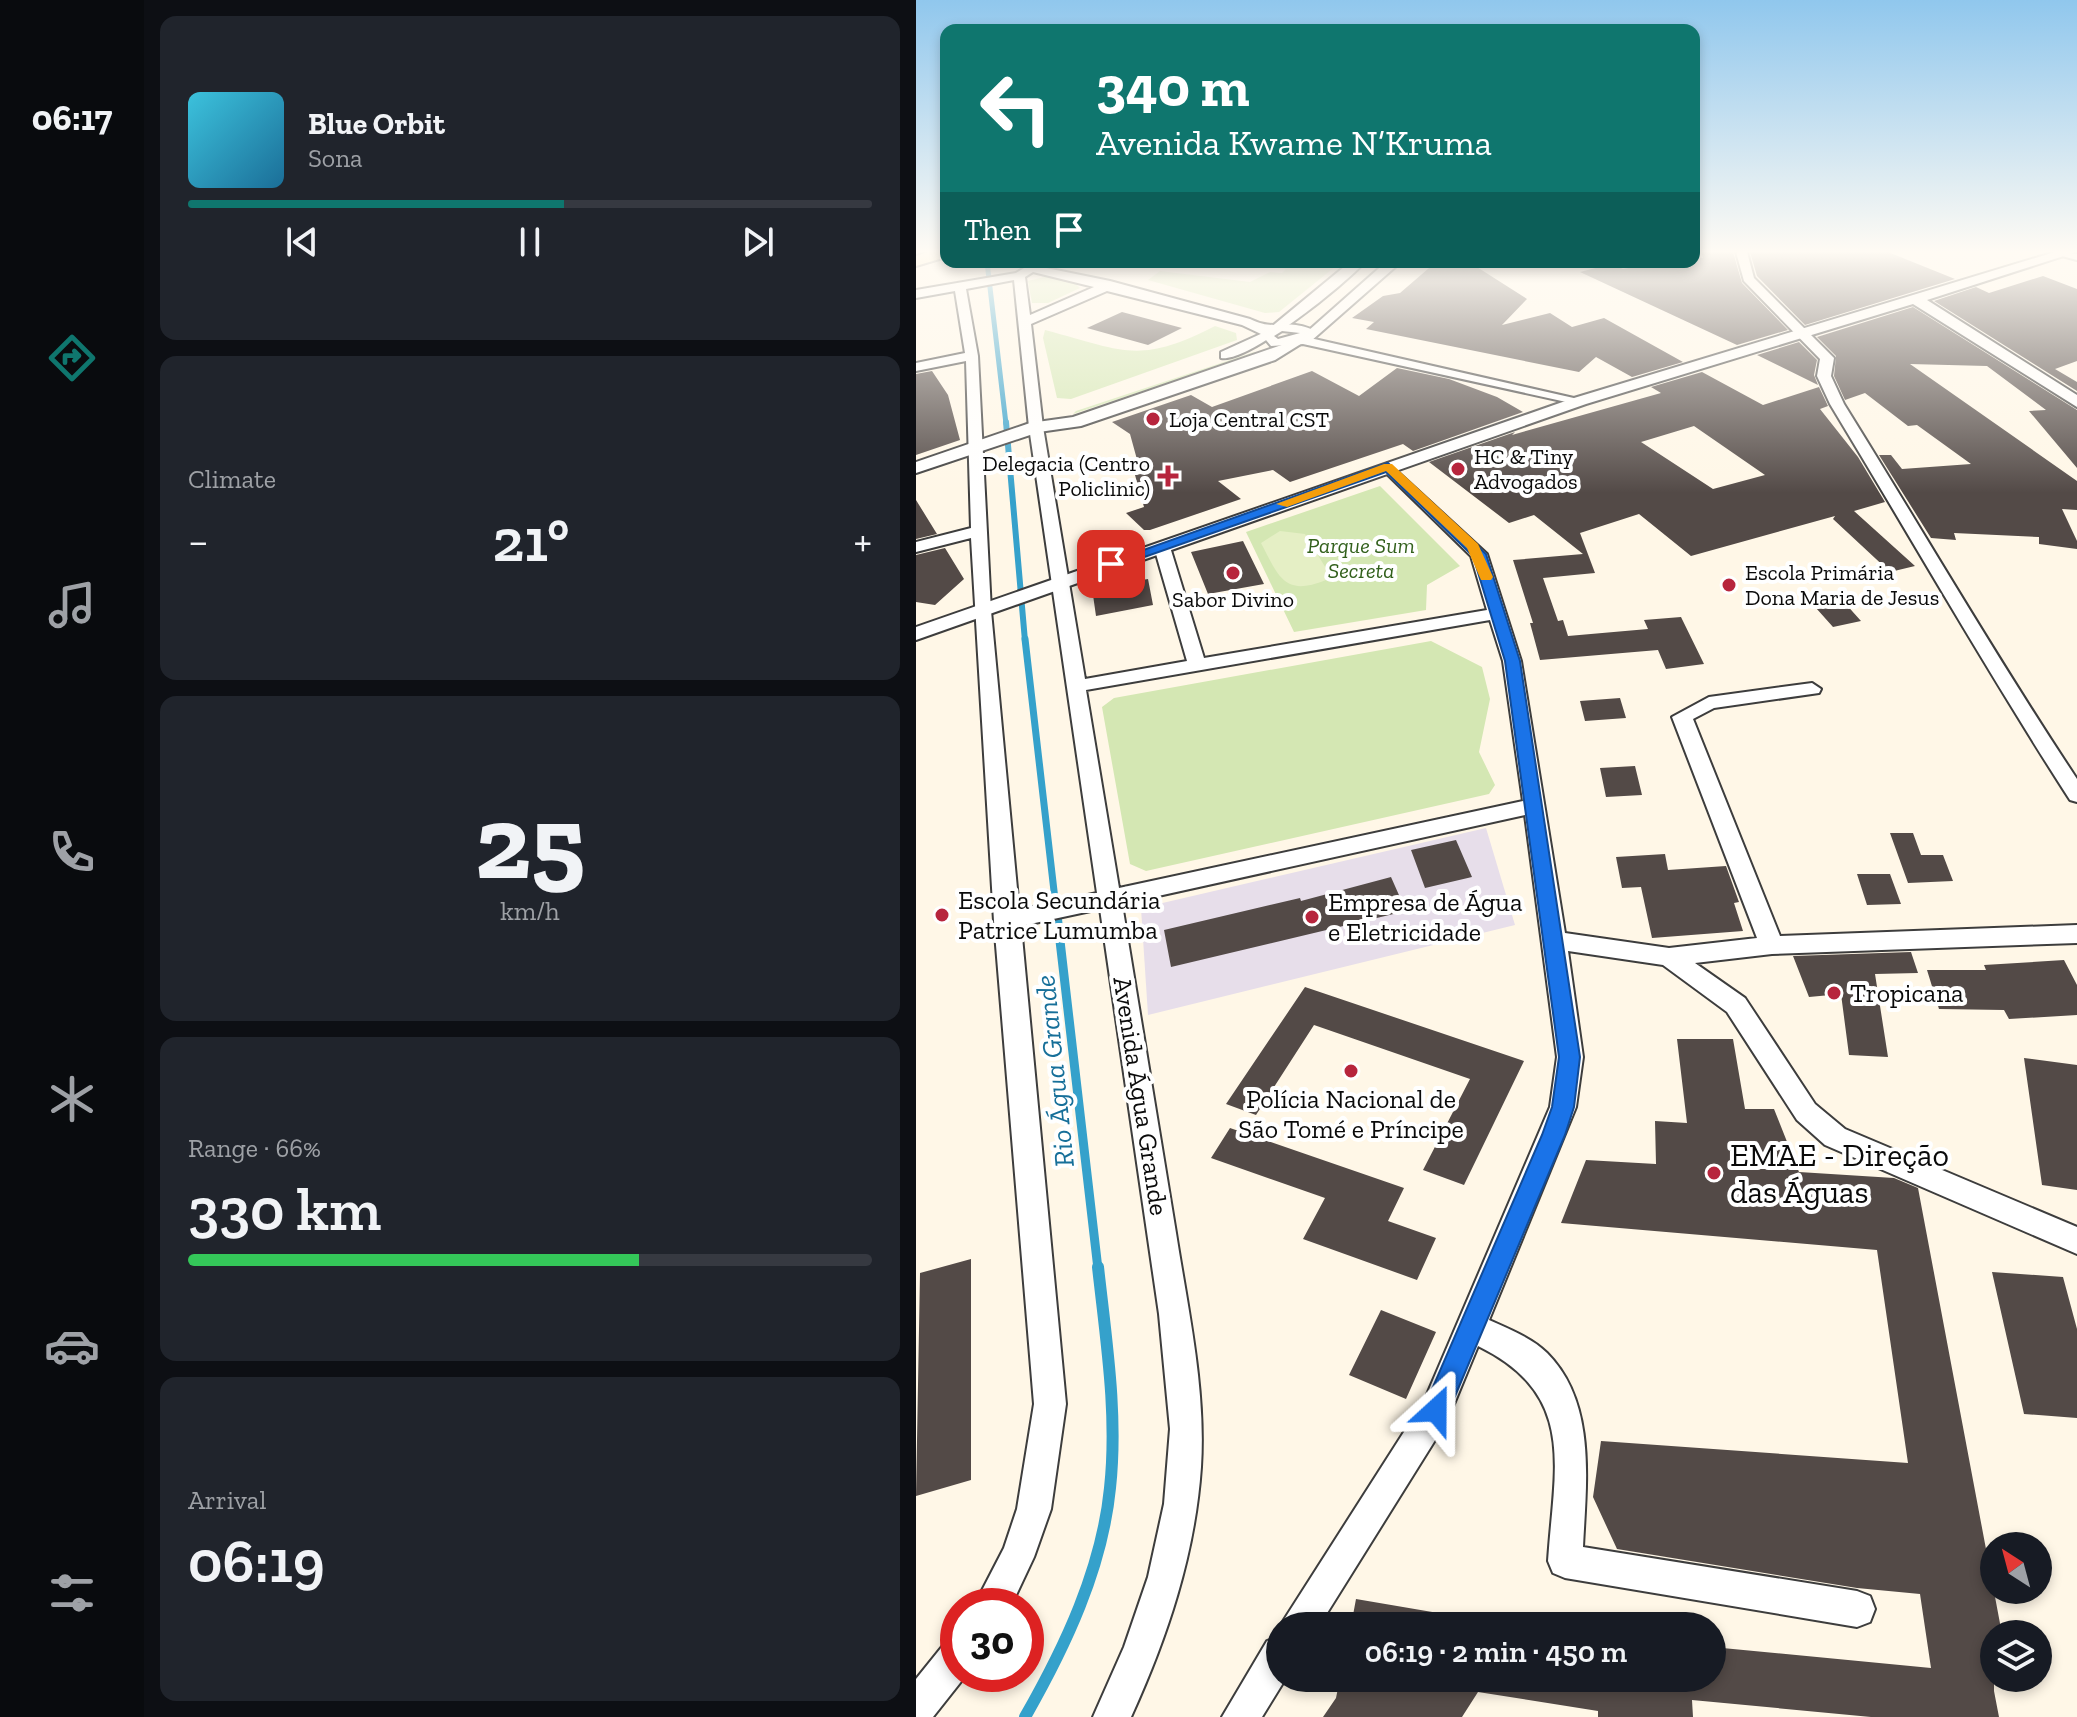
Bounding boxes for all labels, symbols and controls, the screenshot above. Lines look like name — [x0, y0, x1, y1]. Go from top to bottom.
text: 340 m — [1096, 53, 1250, 120]
icon: left — [964, 56, 1068, 160]
text: 06:17 — [32, 96, 112, 139]
text: Blue Orbit — [308, 106, 445, 142]
text: Avenida Kwame N’Kruma — [1096, 121, 1492, 164]
text: Sona — [308, 142, 363, 174]
icon: arrive — [1047, 208, 1091, 252]
text: Then — [964, 212, 1031, 248]
icon: previous — [280, 220, 324, 264]
icon: pause — [508, 220, 552, 264]
icon: next — [736, 220, 780, 264]
icon: directions — [44, 330, 100, 386]
place label: Loja Central CST — [1169, 406, 1329, 433]
marker: Loja Central CST — [1144, 410, 1162, 428]
place label: HC & Tiny Advogados — [1474, 443, 1578, 495]
place label: Delegacia (Centro Policlinic) — [982, 450, 1150, 502]
marker: HC & Tiny Advogados — [1449, 460, 1467, 478]
text: Climate — [188, 463, 276, 495]
marker: Delegacia (Centro Policlinic) — [1157, 465, 1179, 487]
text: 21° — [493, 504, 569, 576]
text: − — [188, 514, 209, 567]
text: + — [853, 514, 872, 567]
pin — [1077, 530, 1145, 598]
park label: Parque Sum Secreta — [1307, 532, 1415, 584]
icon: arrive — [1089, 542, 1133, 586]
place label: Escola Primária Dona Maria de Jesus — [1745, 559, 1939, 611]
marker: Sabor Divino — [1224, 564, 1242, 582]
marker: Escola Primária Dona Maria de Jesus — [1720, 576, 1738, 594]
icon: music — [44, 577, 100, 633]
place label: Sabor Divino — [1172, 586, 1294, 613]
text: 25 — [475, 780, 585, 905]
icon: phone — [44, 824, 100, 880]
place label: Escola Secundária Patrice Lumumba — [958, 884, 1161, 946]
place label: Empresa de Água e Eletricidade — [1328, 886, 1523, 948]
text: km/h — [500, 895, 560, 927]
marker: Escola Secundária Patrice Lumumba — [933, 906, 951, 924]
marker: Empresa de Água e Eletricidade — [1303, 908, 1321, 926]
water label: Rio Água Grande — [1028, 973, 1081, 1169]
street label: Avenida Água Grande — [1106, 974, 1176, 1218]
place label: Tropicana — [1850, 977, 1964, 1009]
marker: Tropicana — [1825, 984, 1843, 1002]
marker: Polícia Nacional de São Tomé e Príncipe — [1342, 1062, 1360, 1080]
icon: climate — [44, 1071, 100, 1127]
place label: Polícia Nacional de São Tomé e Príncipe — [1238, 1083, 1464, 1145]
text: Range · 66% — [188, 1132, 321, 1164]
place label: EMAE - Direção das Águas — [1730, 1136, 1949, 1211]
marker: EMAE - Direção das Águas — [1705, 1164, 1723, 1182]
text: 330 km — [188, 1173, 381, 1245]
icon: car — [44, 1318, 100, 1374]
position arrow — [1394, 1368, 1478, 1452]
text: Arrival — [188, 1484, 266, 1516]
text: 06:19 — [188, 1525, 325, 1597]
north arrow — [1980, 1532, 2052, 1604]
map controls — [1980, 1532, 2052, 1692]
icon: filters — [44, 1565, 100, 1621]
speed limit sign: 30 — [940, 1588, 1044, 1692]
button: layers — [1980, 1620, 2052, 1692]
text: 06:19 · 2 min · 450 m — [1365, 1634, 1627, 1670]

